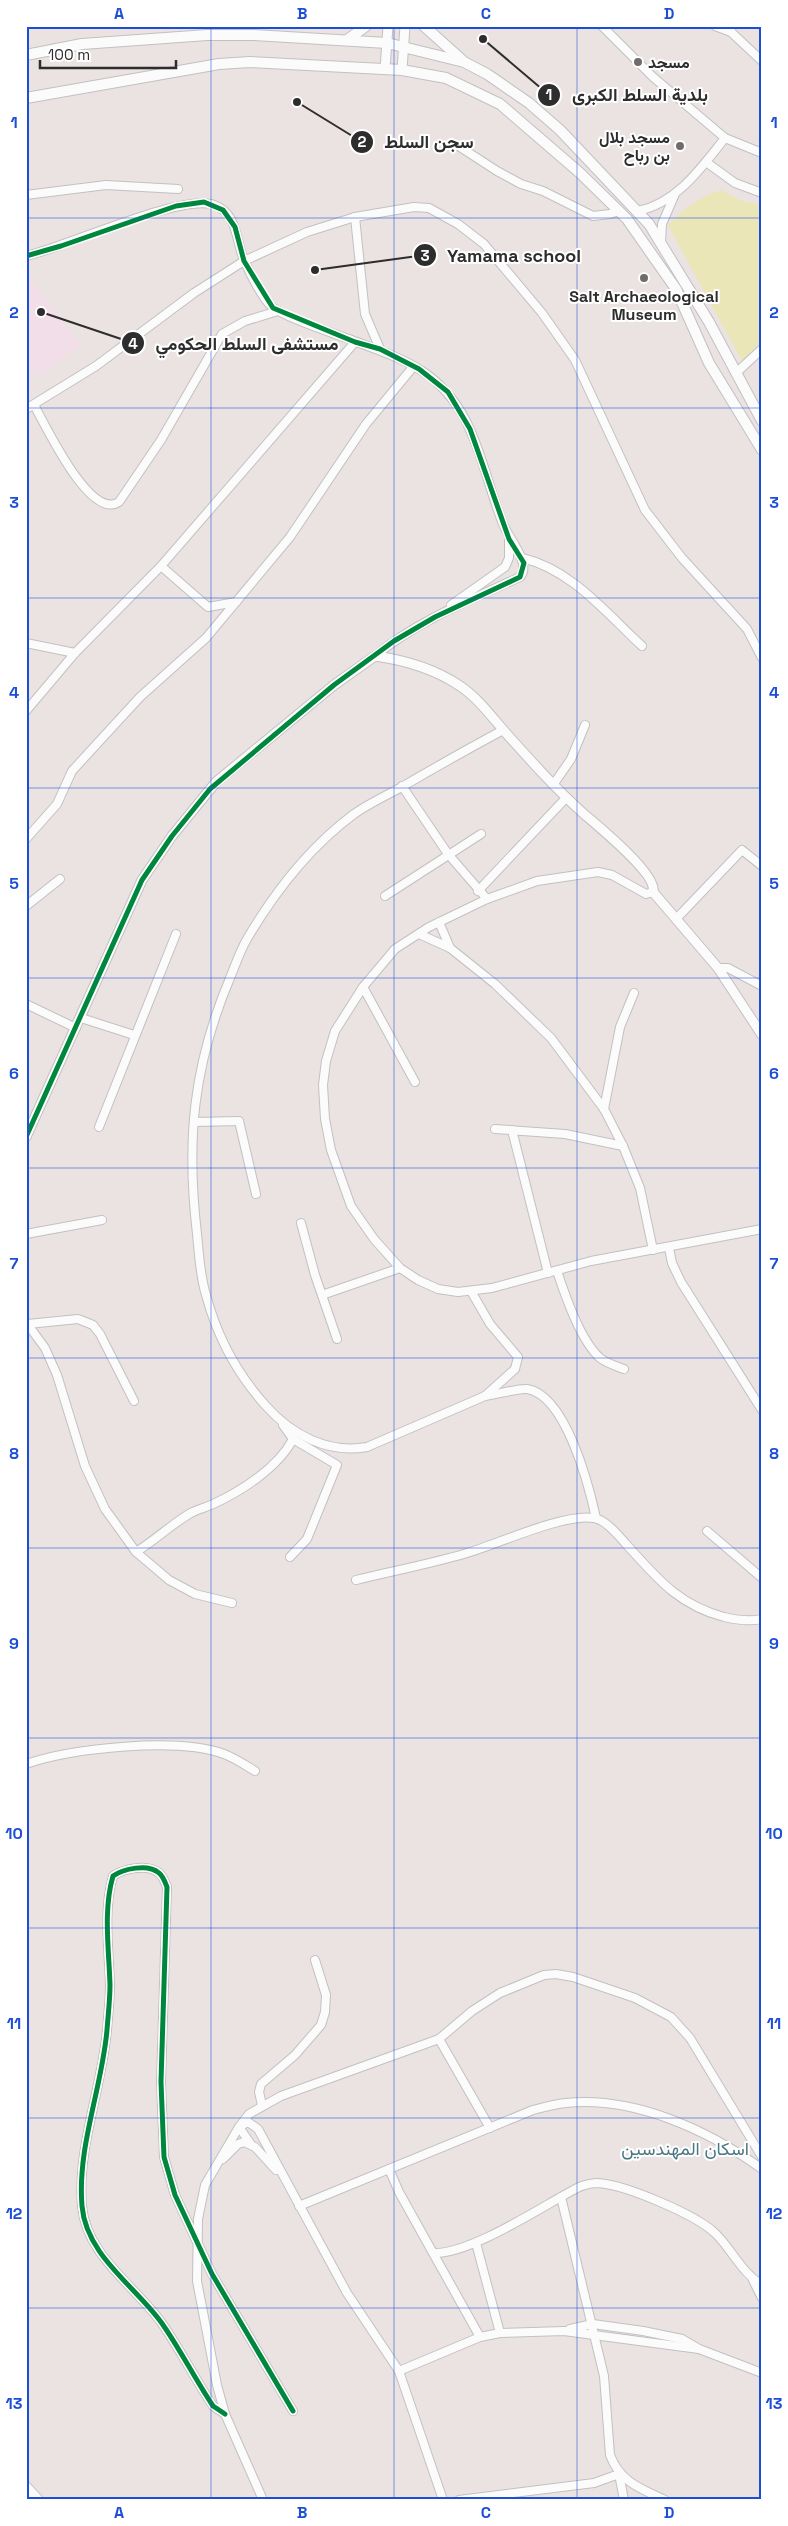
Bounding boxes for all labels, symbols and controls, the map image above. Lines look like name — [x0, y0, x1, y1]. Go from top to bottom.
text: A — [114, 3, 124, 24]
text: B — [297, 3, 307, 24]
text: C — [481, 3, 491, 24]
text: D — [664, 3, 674, 24]
scale bar — [40, 38, 176, 70]
text: 100 m — [48, 45, 90, 64]
place label: مسجد — [648, 52, 690, 73]
marker: مسجد — [632, 56, 644, 68]
callout: بلدية السلط الكبرى — [537, 78, 718, 111]
text: بلدية السلط الكبرى — [572, 83, 708, 106]
text: 1 — [546, 85, 552, 104]
text: 1 — [10, 112, 18, 133]
text: 1 — [770, 112, 778, 133]
callout: سجن السلط — [350, 125, 484, 158]
place label: مسجد بلال بن رباح — [599, 127, 670, 166]
text: سجن السلط — [384, 130, 474, 153]
text: 2 — [358, 132, 367, 151]
marker: مسجد بلال بن رباح — [674, 140, 686, 152]
callout: Yamama school — [412, 239, 591, 272]
text: Yamama school — [447, 244, 581, 267]
text: 3 — [420, 246, 430, 265]
marker: Salt Archaeological Museum — [638, 272, 650, 284]
place label: Salt Archaeological Museum — [569, 286, 719, 325]
text: 2 — [9, 302, 19, 323]
text: 2 — [769, 302, 779, 323]
callout: مستشفى السلط الحكومي — [121, 327, 349, 360]
text: مستشفى السلط الحكومي — [155, 332, 339, 359]
text: 4 — [128, 334, 138, 353]
text: 3 — [9, 492, 19, 513]
text: 3 — [769, 492, 779, 513]
text: 4 — [9, 682, 19, 703]
text: 4 — [769, 682, 779, 703]
text: 5 — [9, 873, 19, 894]
text: 5 — [769, 873, 779, 894]
text: 6 — [9, 1063, 19, 1084]
text: 6 — [769, 1063, 779, 1084]
text: 7 — [10, 1253, 19, 1274]
text: 7 — [770, 1253, 779, 1274]
text: 8 — [9, 1443, 19, 1464]
text: 8 — [769, 1443, 779, 1464]
text: 9 — [9, 1633, 19, 1654]
text: 9 — [769, 1633, 779, 1654]
text: 10 — [5, 1823, 23, 1844]
text: 10 — [765, 1823, 783, 1844]
text: 11 — [7, 2013, 21, 2034]
text: 11 — [767, 2013, 781, 2034]
district label: اسكان المهندسين — [621, 2137, 749, 2160]
text: 12 — [6, 2203, 22, 2224]
text: 12 — [766, 2203, 782, 2224]
text: 13 — [6, 2393, 23, 2414]
text: 13 — [766, 2393, 783, 2414]
text: A — [114, 2502, 124, 2523]
text: B — [297, 2502, 307, 2523]
text: C — [481, 2502, 491, 2523]
text: D — [664, 2502, 674, 2523]

